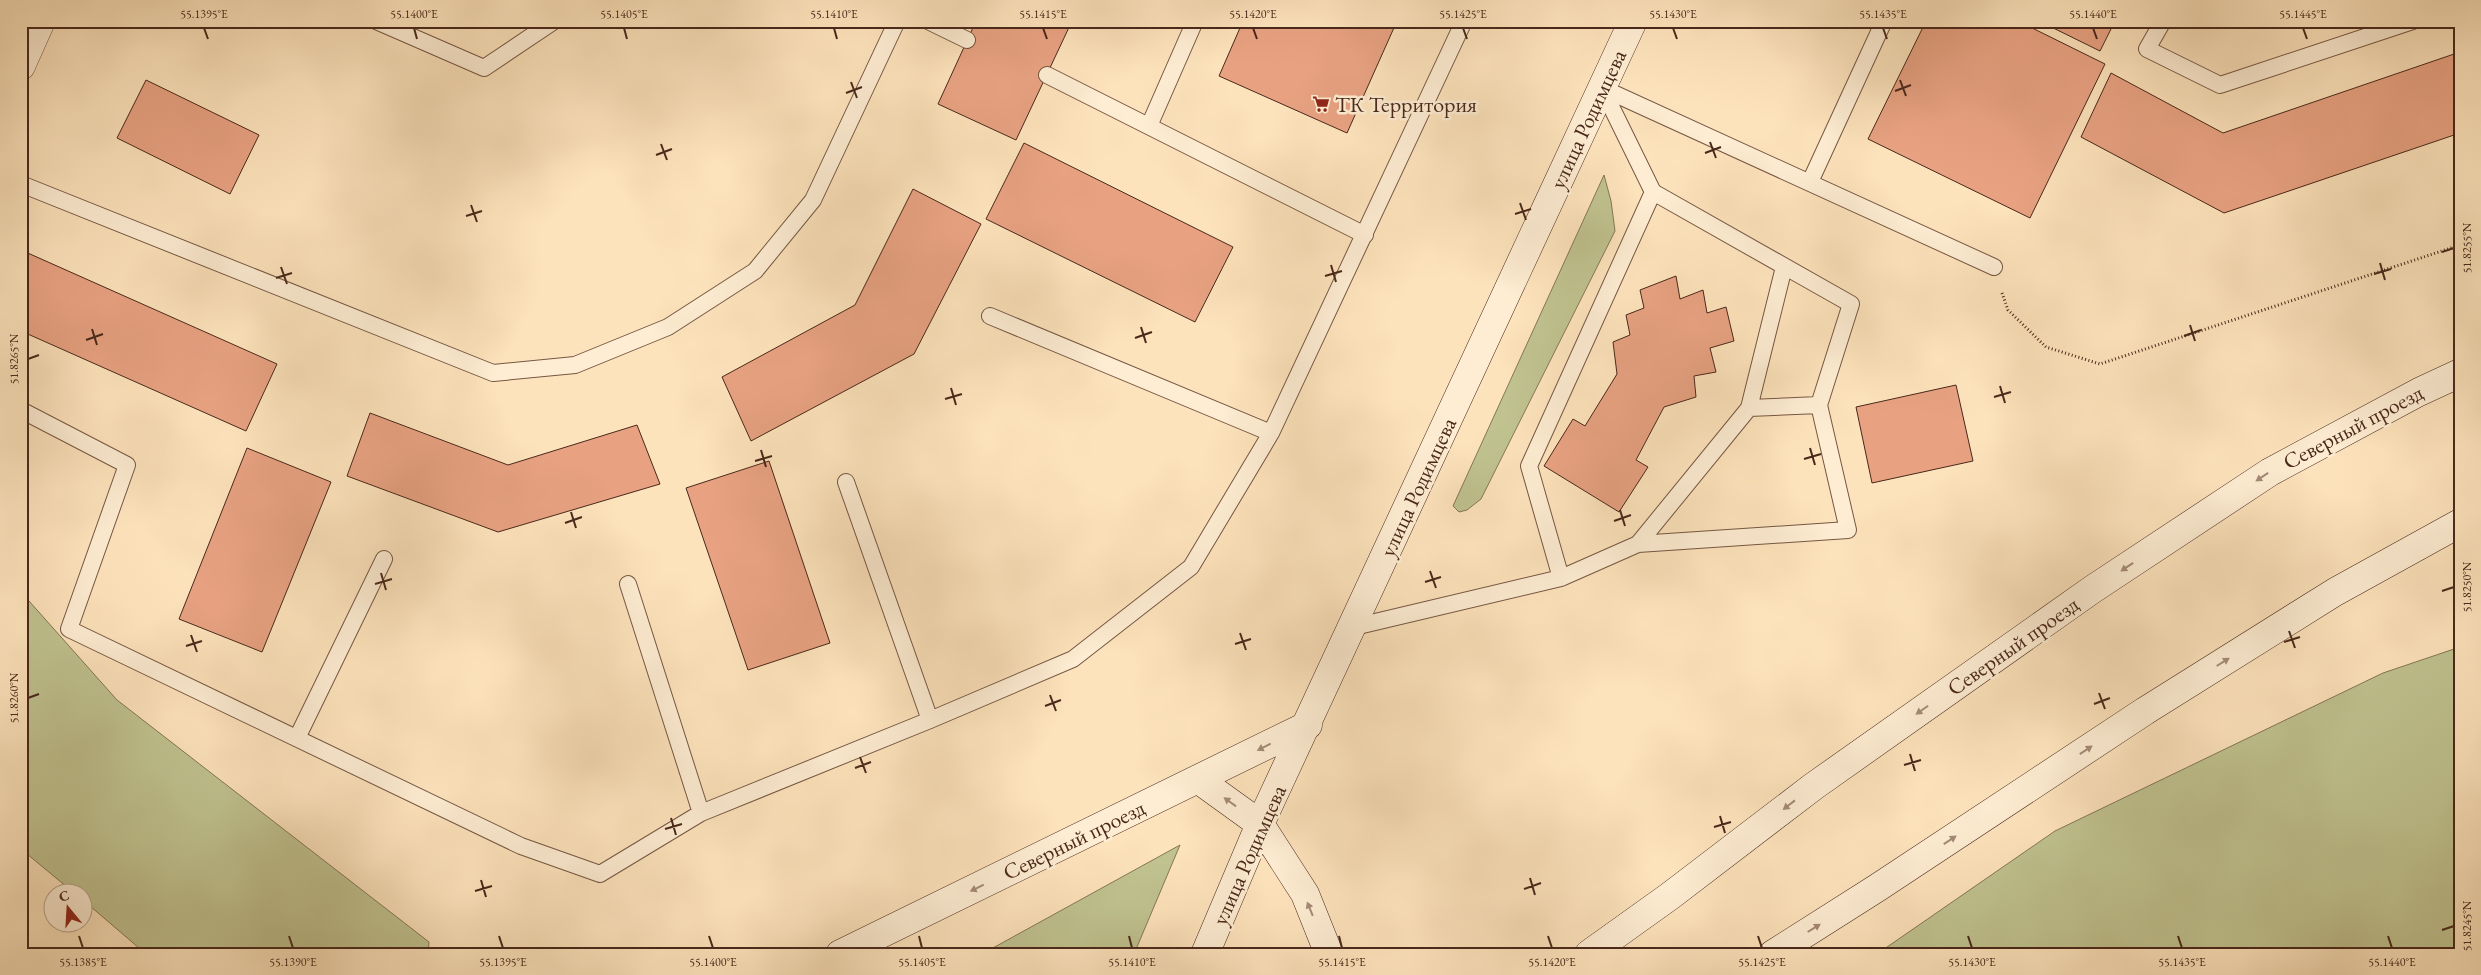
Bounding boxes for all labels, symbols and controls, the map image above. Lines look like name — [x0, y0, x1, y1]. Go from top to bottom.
text: 55.1395°E — [180, 6, 228, 22]
text: 55.1400°E — [390, 6, 438, 22]
text: 55.1405°E — [600, 6, 648, 22]
text: 55.1410°E — [810, 6, 858, 22]
text: 55.1415°E — [1019, 6, 1067, 22]
text: 55.1420°E — [1229, 6, 1277, 22]
text: 55.1425°E — [1439, 6, 1487, 22]
text: 55.1430°E — [1649, 6, 1697, 22]
text: 55.1435°E — [1859, 6, 1907, 22]
text: 55.1440°E — [2069, 6, 2117, 22]
text: 55.1445°E — [2279, 6, 2327, 22]
street label: улица Родимцева — [1543, 44, 1633, 193]
place label: ТК Территория — [1335, 90, 1477, 119]
supermarket icon: ТК Территория — [1311, 94, 1331, 114]
text: 51.8255°N — [2459, 222, 2475, 273]
text: 51.8265°N — [6, 333, 22, 384]
street label: Северный проезд — [2278, 378, 2428, 476]
street label: улица Родимцева — [1373, 412, 1463, 561]
one-way arrow — [2255, 472, 2269, 482]
text: 51.8250°N — [2459, 561, 2475, 612]
one-way arrow — [2120, 562, 2133, 572]
street label: Северный проезд — [1941, 590, 2085, 702]
one-way arrow — [2216, 657, 2229, 667]
text: 51.8260°N — [6, 672, 22, 723]
one-way arrow — [1915, 705, 1928, 715]
one-way arrow — [1257, 743, 1272, 751]
one-way arrow — [2079, 745, 2093, 755]
street label: улица Родимцева — [1205, 780, 1293, 930]
street label: Северный проезд — [998, 793, 1150, 887]
one-way arrow — [1223, 797, 1237, 807]
one-way arrow — [1783, 799, 1796, 810]
one-way arrow — [1944, 835, 1957, 844]
north arrow — [42, 882, 92, 932]
one-way arrow — [970, 884, 984, 892]
text: С — [56, 886, 72, 906]
text: 51.8245°N — [2459, 900, 2475, 951]
one-way arrow — [1306, 902, 1314, 916]
one-way arrow — [1807, 923, 1821, 932]
text: 55.1385°E — [59, 954, 107, 970]
text: 55.1390°E — [269, 954, 317, 970]
text: 55.1395°E — [479, 954, 527, 970]
text: 55.1400°E — [689, 954, 737, 970]
text: 55.1405°E — [898, 954, 946, 970]
text: 55.1410°E — [1108, 954, 1156, 970]
text: 55.1415°E — [1318, 954, 1366, 970]
text: 55.1420°E — [1528, 954, 1576, 970]
text: 55.1425°E — [1738, 954, 1786, 970]
text: 55.1430°E — [1948, 954, 1996, 970]
text: 55.1435°E — [2158, 954, 2206, 970]
text: 55.1440°E — [2368, 954, 2416, 970]

